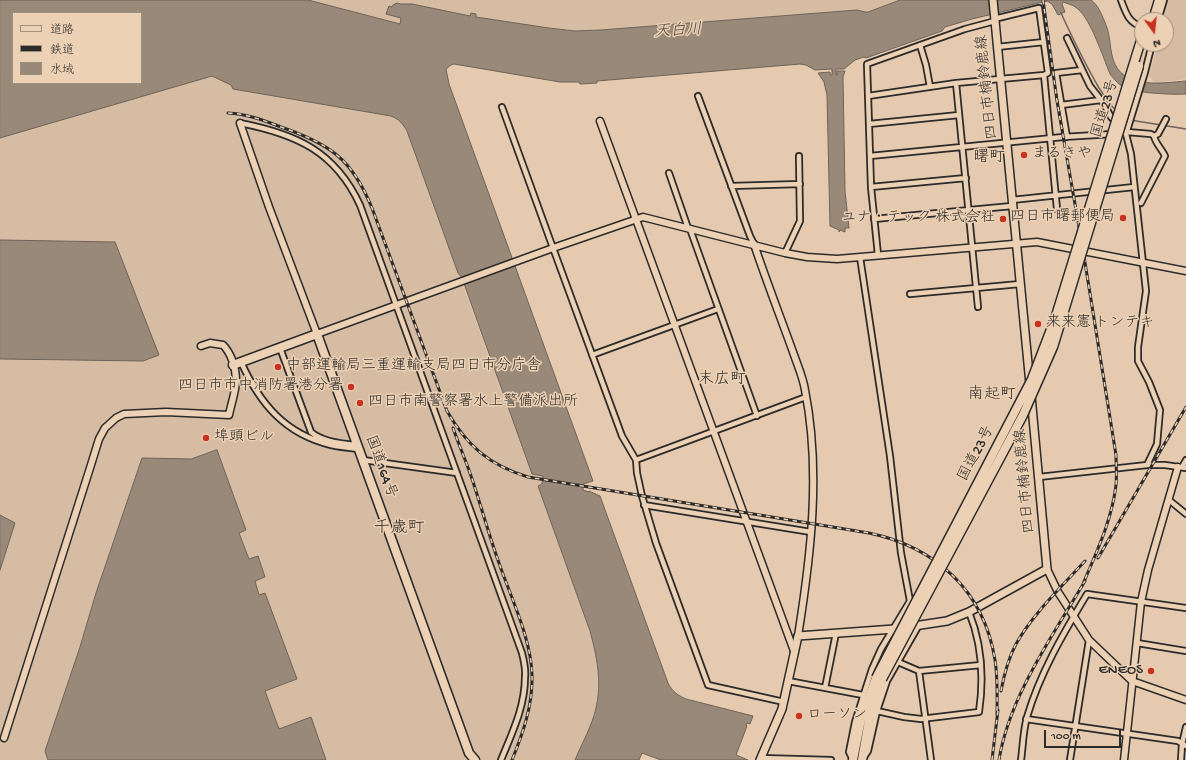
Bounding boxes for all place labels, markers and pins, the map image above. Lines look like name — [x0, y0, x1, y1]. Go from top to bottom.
place label: まるきや — [1032, 146, 1092, 164]
marker: まるきや — [1019, 150, 1029, 160]
place label: 四日市曙郵便局 — [1010, 209, 1115, 227]
place label: ユナ・テック 株式会社 — [841, 210, 995, 228]
marker: 四日市曙郵便局 — [1118, 213, 1128, 223]
marker: ユナ・テック 株式会社 — [998, 214, 1008, 224]
place label: 来来憲 トンテキ — [1046, 315, 1155, 333]
marker: 来来憲 トンテキ — [1033, 319, 1043, 329]
place label: 中部運輸局三重運輸支局四日市分庁舎 — [286, 358, 541, 376]
marker: 中部運輸局三重運輸支局四日市分庁舎 — [273, 362, 283, 372]
place label: 四日市市中消防署港分署 — [178, 378, 343, 396]
marker: 四日市市中消防署港分署 — [346, 382, 356, 392]
place label: 四日市南警察署水上警備派出所 — [368, 394, 578, 412]
marker: 四日市南警察署水上警備派出所 — [355, 398, 365, 408]
place label: 埠頭ビル — [214, 429, 274, 447]
marker: 埠頭ビル — [201, 433, 211, 443]
place label: ENEOS — [1099, 662, 1143, 680]
marker: ENEOS — [1146, 666, 1156, 676]
place label: ローソン — [807, 707, 867, 725]
marker: ローソン — [794, 711, 804, 721]

